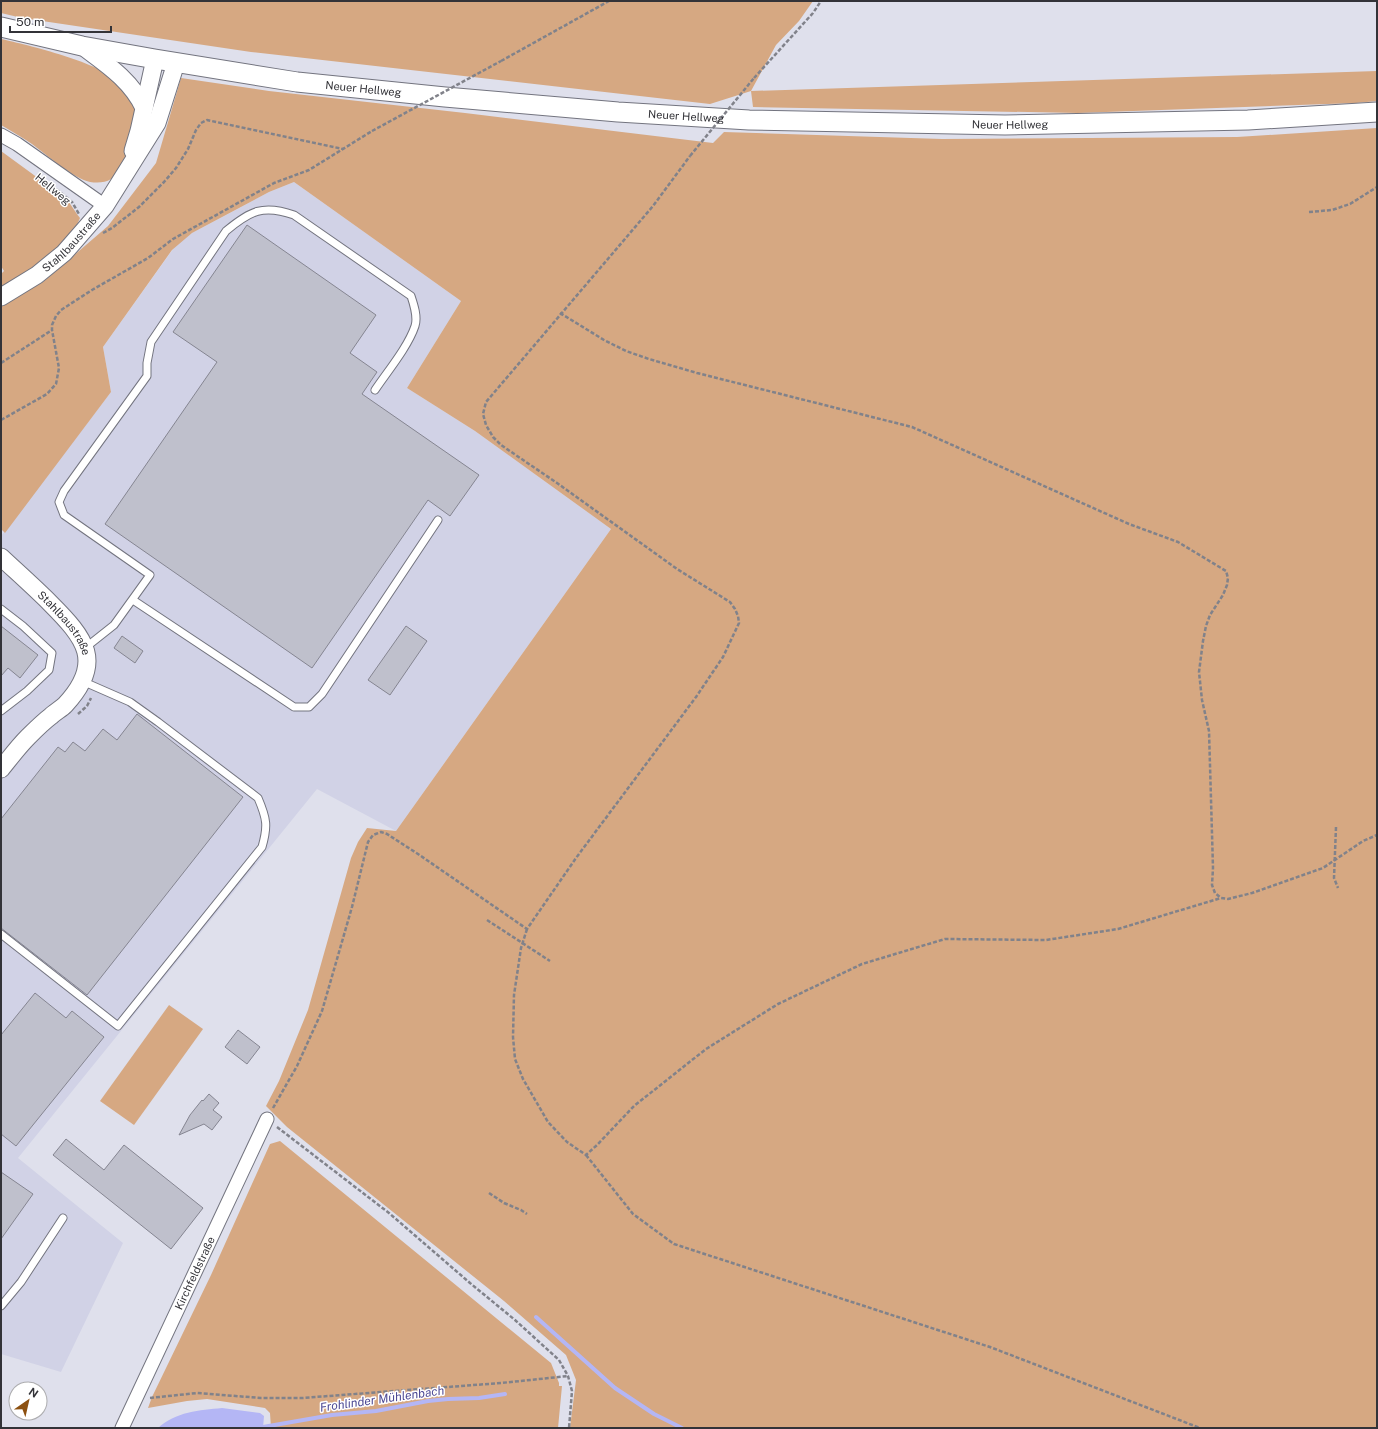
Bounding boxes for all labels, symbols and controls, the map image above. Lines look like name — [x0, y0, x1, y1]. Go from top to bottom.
scale bar — [10, 8, 111, 34]
text: 50 m — [16, 15, 44, 29]
street label: Neuer Hellweg — [325, 79, 402, 99]
street label: Neuer Hellweg — [648, 108, 725, 124]
street label: Neuer Hellweg — [972, 118, 1049, 131]
street label: Hellweg — [33, 171, 73, 207]
street label: Stahlbaustraße — [40, 210, 103, 274]
street label: Stahlbaustraße — [35, 588, 92, 656]
street label: Kirchfeldstraße — [172, 1235, 217, 1312]
north arrow — [8, 1381, 48, 1421]
water label: Frohlinder Mühlenbach — [319, 1383, 445, 1415]
text: N — [27, 1385, 41, 1400]

